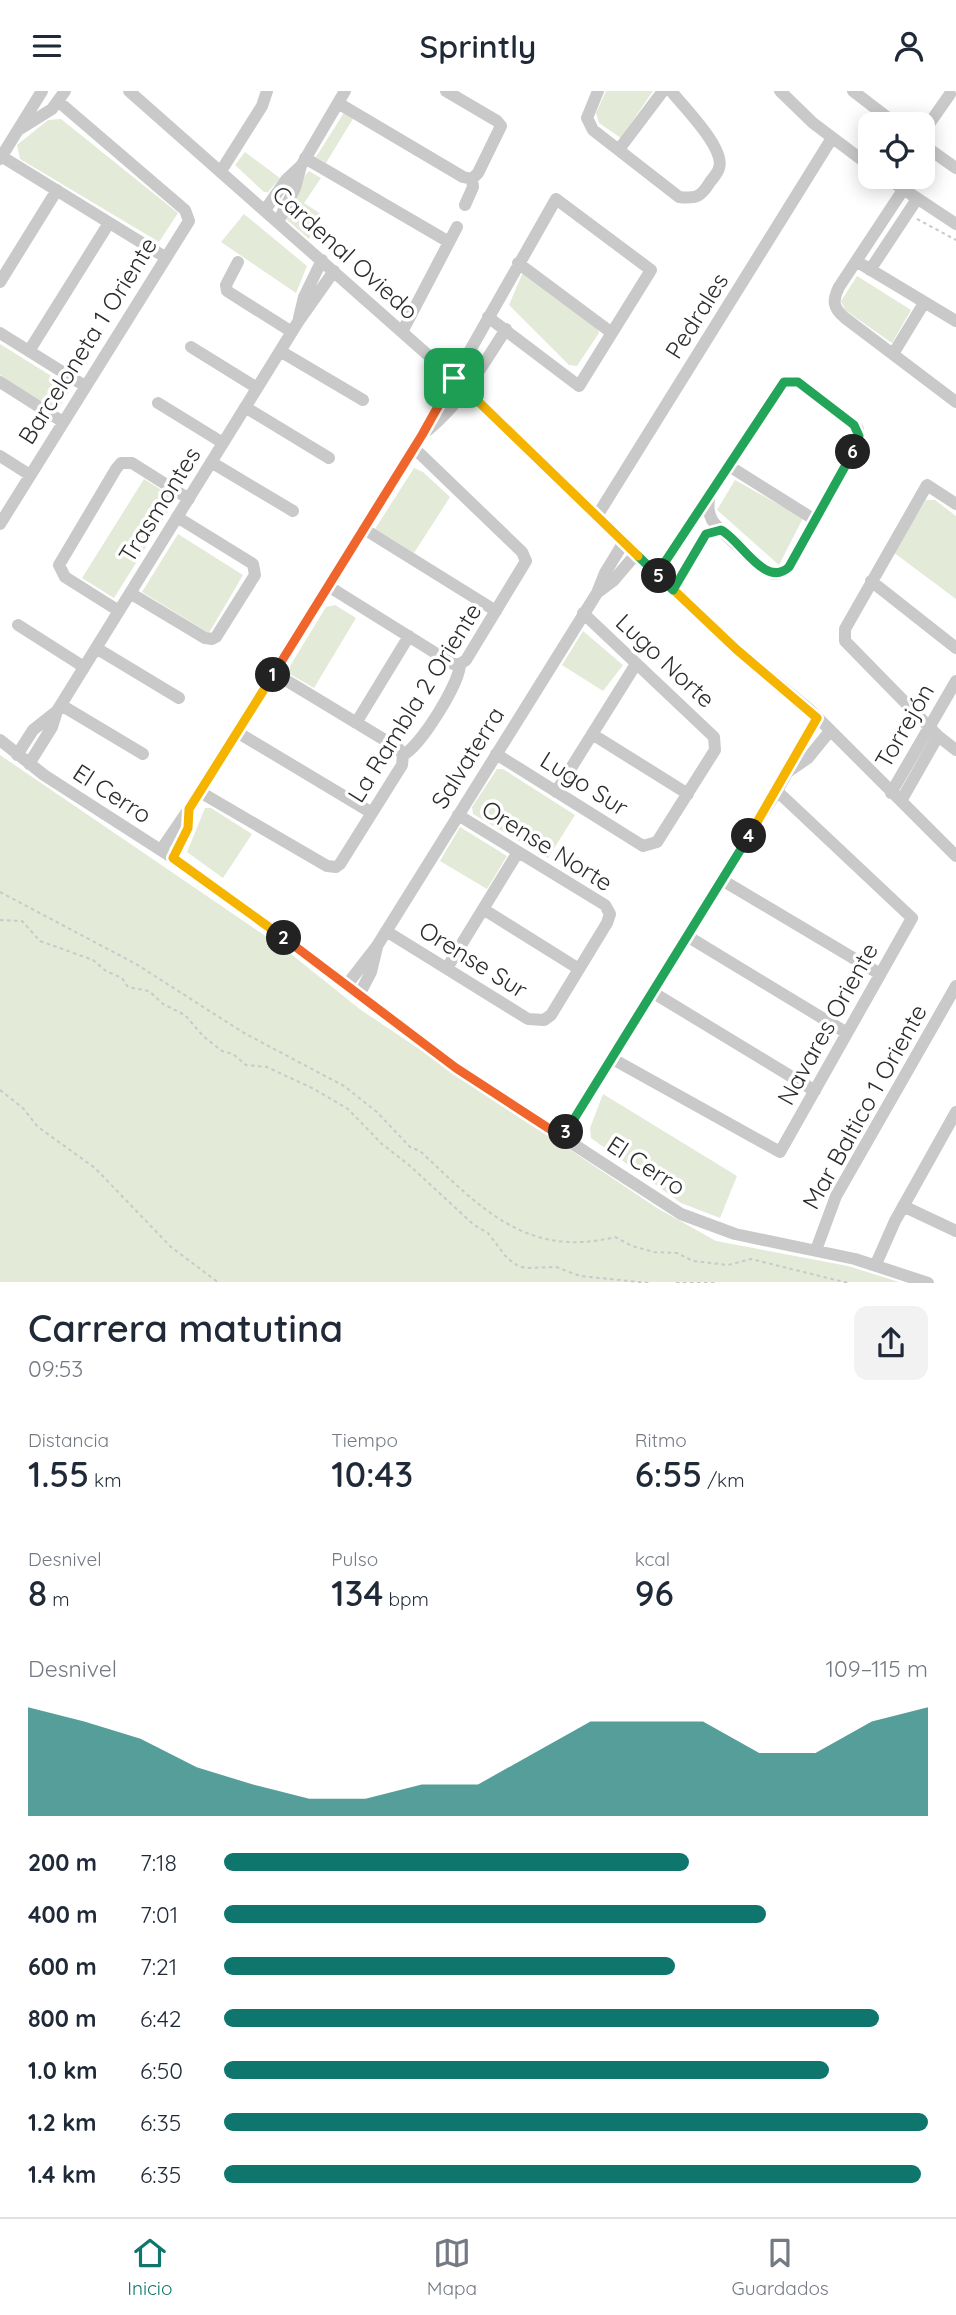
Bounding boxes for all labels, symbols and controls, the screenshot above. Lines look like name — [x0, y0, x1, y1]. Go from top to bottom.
text: Sprintly — [420, 26, 536, 66]
icon: menu — [28, 27, 66, 65]
icon: person — [890, 27, 928, 65]
map controls — [858, 112, 935, 189]
button: locate — [858, 112, 935, 189]
street label: Cardenal Oviedo — [266, 179, 425, 326]
street label: Barceloneta 1 Oriente — [11, 231, 163, 450]
street label: Pedrales — [658, 267, 734, 364]
pin — [424, 348, 484, 408]
icon: arrive — [435, 359, 473, 397]
pin: 6 — [836, 435, 870, 469]
text: 6 — [847, 439, 858, 463]
street label: Trasmontes — [112, 441, 207, 568]
pin: 5 — [642, 559, 676, 594]
text: 5 — [653, 563, 664, 587]
street label: La Rambla 2 Oriente — [341, 597, 488, 808]
street label: Lugo Norte — [610, 607, 721, 714]
pin: 1 — [256, 657, 290, 693]
text: 1 — [269, 662, 276, 686]
street label: Torrejón — [868, 678, 940, 773]
street label: Salvaterra — [424, 701, 510, 814]
street label: Lugo Sur — [535, 744, 634, 822]
street label: El Cerro — [68, 757, 157, 830]
street label: Orense Norte — [477, 793, 619, 897]
pin: 4 — [732, 819, 766, 853]
text: 4 — [743, 823, 754, 847]
street label: Orense Sur — [414, 914, 533, 1004]
pin: 2 — [266, 921, 302, 955]
text: 2 — [278, 925, 289, 949]
street label: Navares Oriente — [770, 937, 884, 1110]
street label: Mar Baltico 1 Oriente — [795, 999, 933, 1214]
pin: 3 — [548, 1115, 584, 1149]
text: 3 — [560, 1119, 571, 1143]
street label: El Cerro — [602, 1129, 691, 1202]
text: Carrera matutina — [28, 1304, 343, 1352]
button: share — [854, 1306, 928, 1380]
text: 09:53 — [28, 1354, 83, 1383]
text: Distancia — [28, 1428, 109, 1452]
text: Tiempo — [331, 1428, 398, 1452]
text: Ritmo — [635, 1428, 687, 1452]
text: 1.55 — [28, 1452, 89, 1496]
text: 10:43 — [331, 1452, 413, 1496]
text: 6:55 — [635, 1452, 702, 1496]
text: km — [89, 1468, 122, 1492]
text: /km — [702, 1468, 745, 1492]
text: Desnivel — [28, 1547, 102, 1571]
text: Pulso — [331, 1547, 378, 1571]
text: kcal — [635, 1547, 670, 1571]
text: 8 — [28, 1571, 47, 1615]
text: 134 — [331, 1571, 383, 1615]
text: 96 — [635, 1571, 674, 1615]
text: m — [47, 1587, 70, 1611]
text: bpm — [383, 1587, 429, 1611]
text: Desnivel — [28, 1654, 117, 1683]
text: 109–115 m — [826, 1654, 928, 1683]
text: 200 m — [28, 1848, 97, 1877]
text: 7:18 — [140, 1848, 177, 1877]
text: 400 m — [28, 1900, 97, 1929]
text: 7:01 — [140, 1900, 178, 1929]
text: 600 m — [28, 1952, 97, 1981]
text: 7:21 — [140, 1952, 177, 1981]
text: 800 m — [28, 2004, 97, 2033]
text: 6:42 — [140, 2004, 182, 2033]
text: 1.0 km — [28, 2056, 98, 2085]
text: 6:50 — [140, 2056, 183, 2085]
text: 1.2 km — [28, 2108, 97, 2137]
text: 6:35 — [140, 2108, 181, 2137]
text: 1.4 km — [28, 2160, 96, 2189]
text: 6:35 — [140, 2160, 181, 2189]
tab: Inicio — [127, 2234, 172, 2300]
tab: Mapa — [427, 2234, 477, 2300]
tab: Guardados — [731, 2234, 829, 2300]

